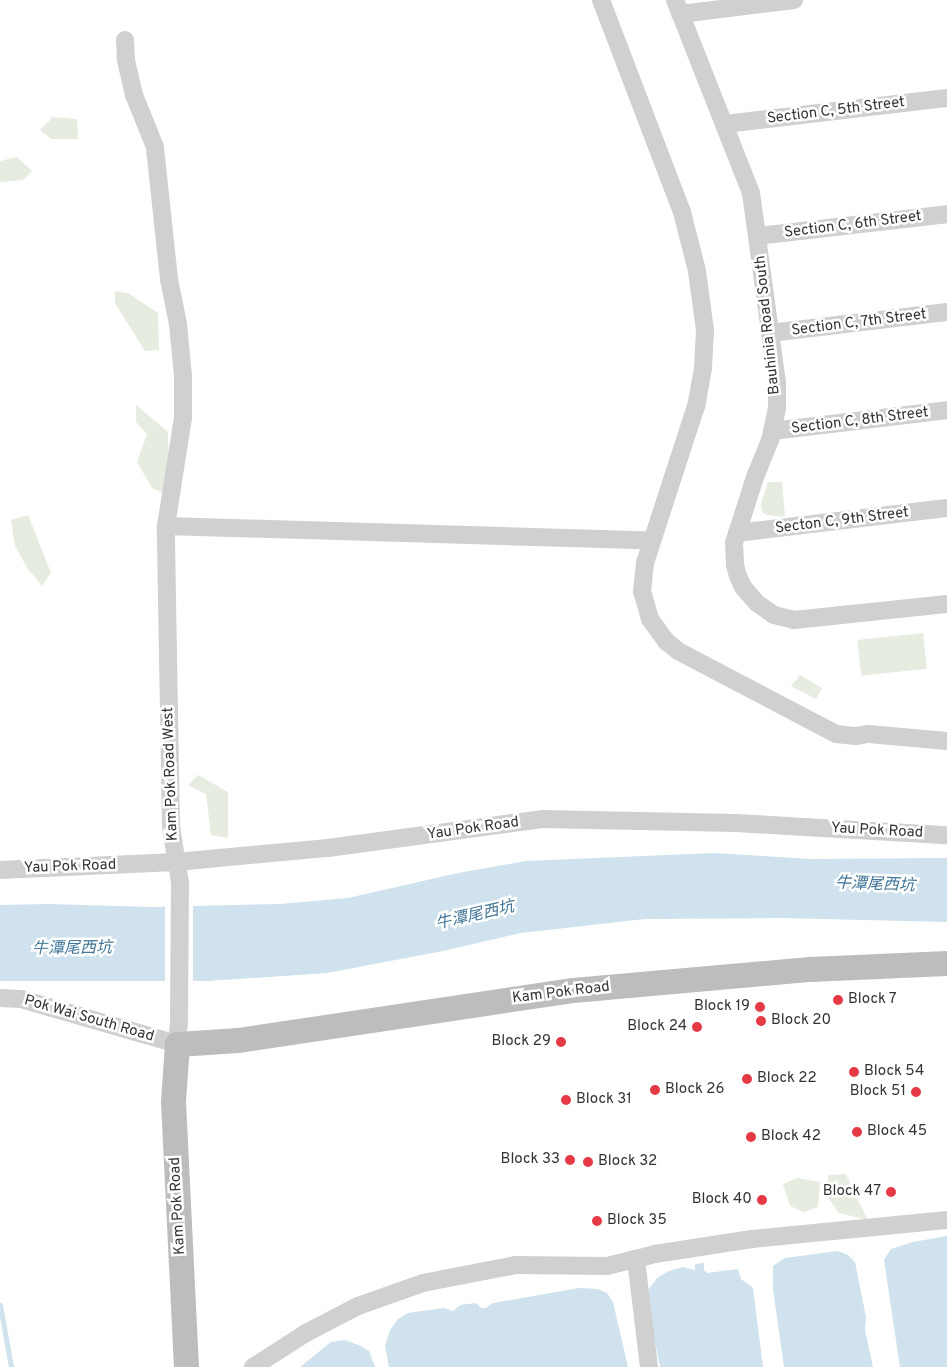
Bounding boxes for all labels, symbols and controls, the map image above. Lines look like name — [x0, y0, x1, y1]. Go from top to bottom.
street label: Section C, 5th Street — [766, 94, 906, 128]
street label: Section C, 6th Street — [783, 208, 923, 242]
street label: Bauhinia Road South — [752, 255, 784, 395]
street label: Section C, 7th Street — [790, 306, 928, 340]
street label: Section C, 8th Street — [790, 404, 930, 438]
street label: Secton C, 9th Street — [774, 504, 910, 538]
street label: Kam Pok Road West — [160, 707, 182, 841]
street label: Yau Pok Road — [426, 814, 520, 844]
street label: Yau Pok Road — [830, 820, 924, 842]
street label: Yau Pok Road — [23, 856, 117, 878]
water label: 牛潭尾西坑 — [835, 874, 915, 896]
water label: 牛潭尾西坑 — [434, 898, 516, 934]
water label: 牛潭尾西坑 — [32, 939, 112, 959]
street label: Kam Pok Road — [511, 978, 611, 1008]
place label: Block 7 — [848, 991, 897, 1009]
street label: Pok Wai South Road — [22, 992, 156, 1046]
marker: Block 7 — [832, 994, 844, 1006]
place label: Block 19 — [694, 998, 750, 1016]
marker: Block 19 — [754, 1001, 766, 1013]
place label: Block 20 — [771, 1012, 831, 1030]
marker: Block 20 — [755, 1015, 767, 1027]
place label: Block 24 — [627, 1018, 687, 1036]
marker: Block 24 — [691, 1021, 703, 1033]
place label: Block 29 — [491, 1033, 551, 1051]
marker: Block 29 — [555, 1036, 567, 1048]
place label: Block 54 — [864, 1063, 924, 1081]
marker: Block 54 — [848, 1066, 860, 1078]
place label: Block 22 — [757, 1070, 817, 1088]
marker: Block 22 — [741, 1073, 753, 1085]
place label: Block 26 — [665, 1081, 725, 1099]
place label: Block 51 — [850, 1083, 906, 1101]
marker: Block 26 — [649, 1084, 661, 1096]
marker: Block 51 — [910, 1086, 922, 1098]
place label: Block 31 — [576, 1091, 632, 1109]
marker: Block 31 — [560, 1094, 572, 1106]
place label: Block 45 — [867, 1123, 927, 1141]
marker: Block 45 — [851, 1126, 863, 1138]
place label: Block 42 — [761, 1128, 821, 1146]
marker: Block 42 — [745, 1131, 757, 1143]
place label: Block 33 — [501, 1151, 560, 1169]
place label: Block 32 — [598, 1153, 657, 1171]
marker: Block 33 — [564, 1154, 576, 1166]
marker: Block 32 — [582, 1156, 594, 1168]
street label: Kam Pok Road — [166, 1157, 190, 1255]
place label: Block 47 — [823, 1183, 881, 1201]
marker: Block 47 — [885, 1186, 897, 1198]
place label: Block 40 — [692, 1191, 752, 1209]
marker: Block 40 — [756, 1194, 768, 1206]
place label: Block 35 — [607, 1212, 667, 1230]
marker: Block 35 — [591, 1215, 603, 1227]

